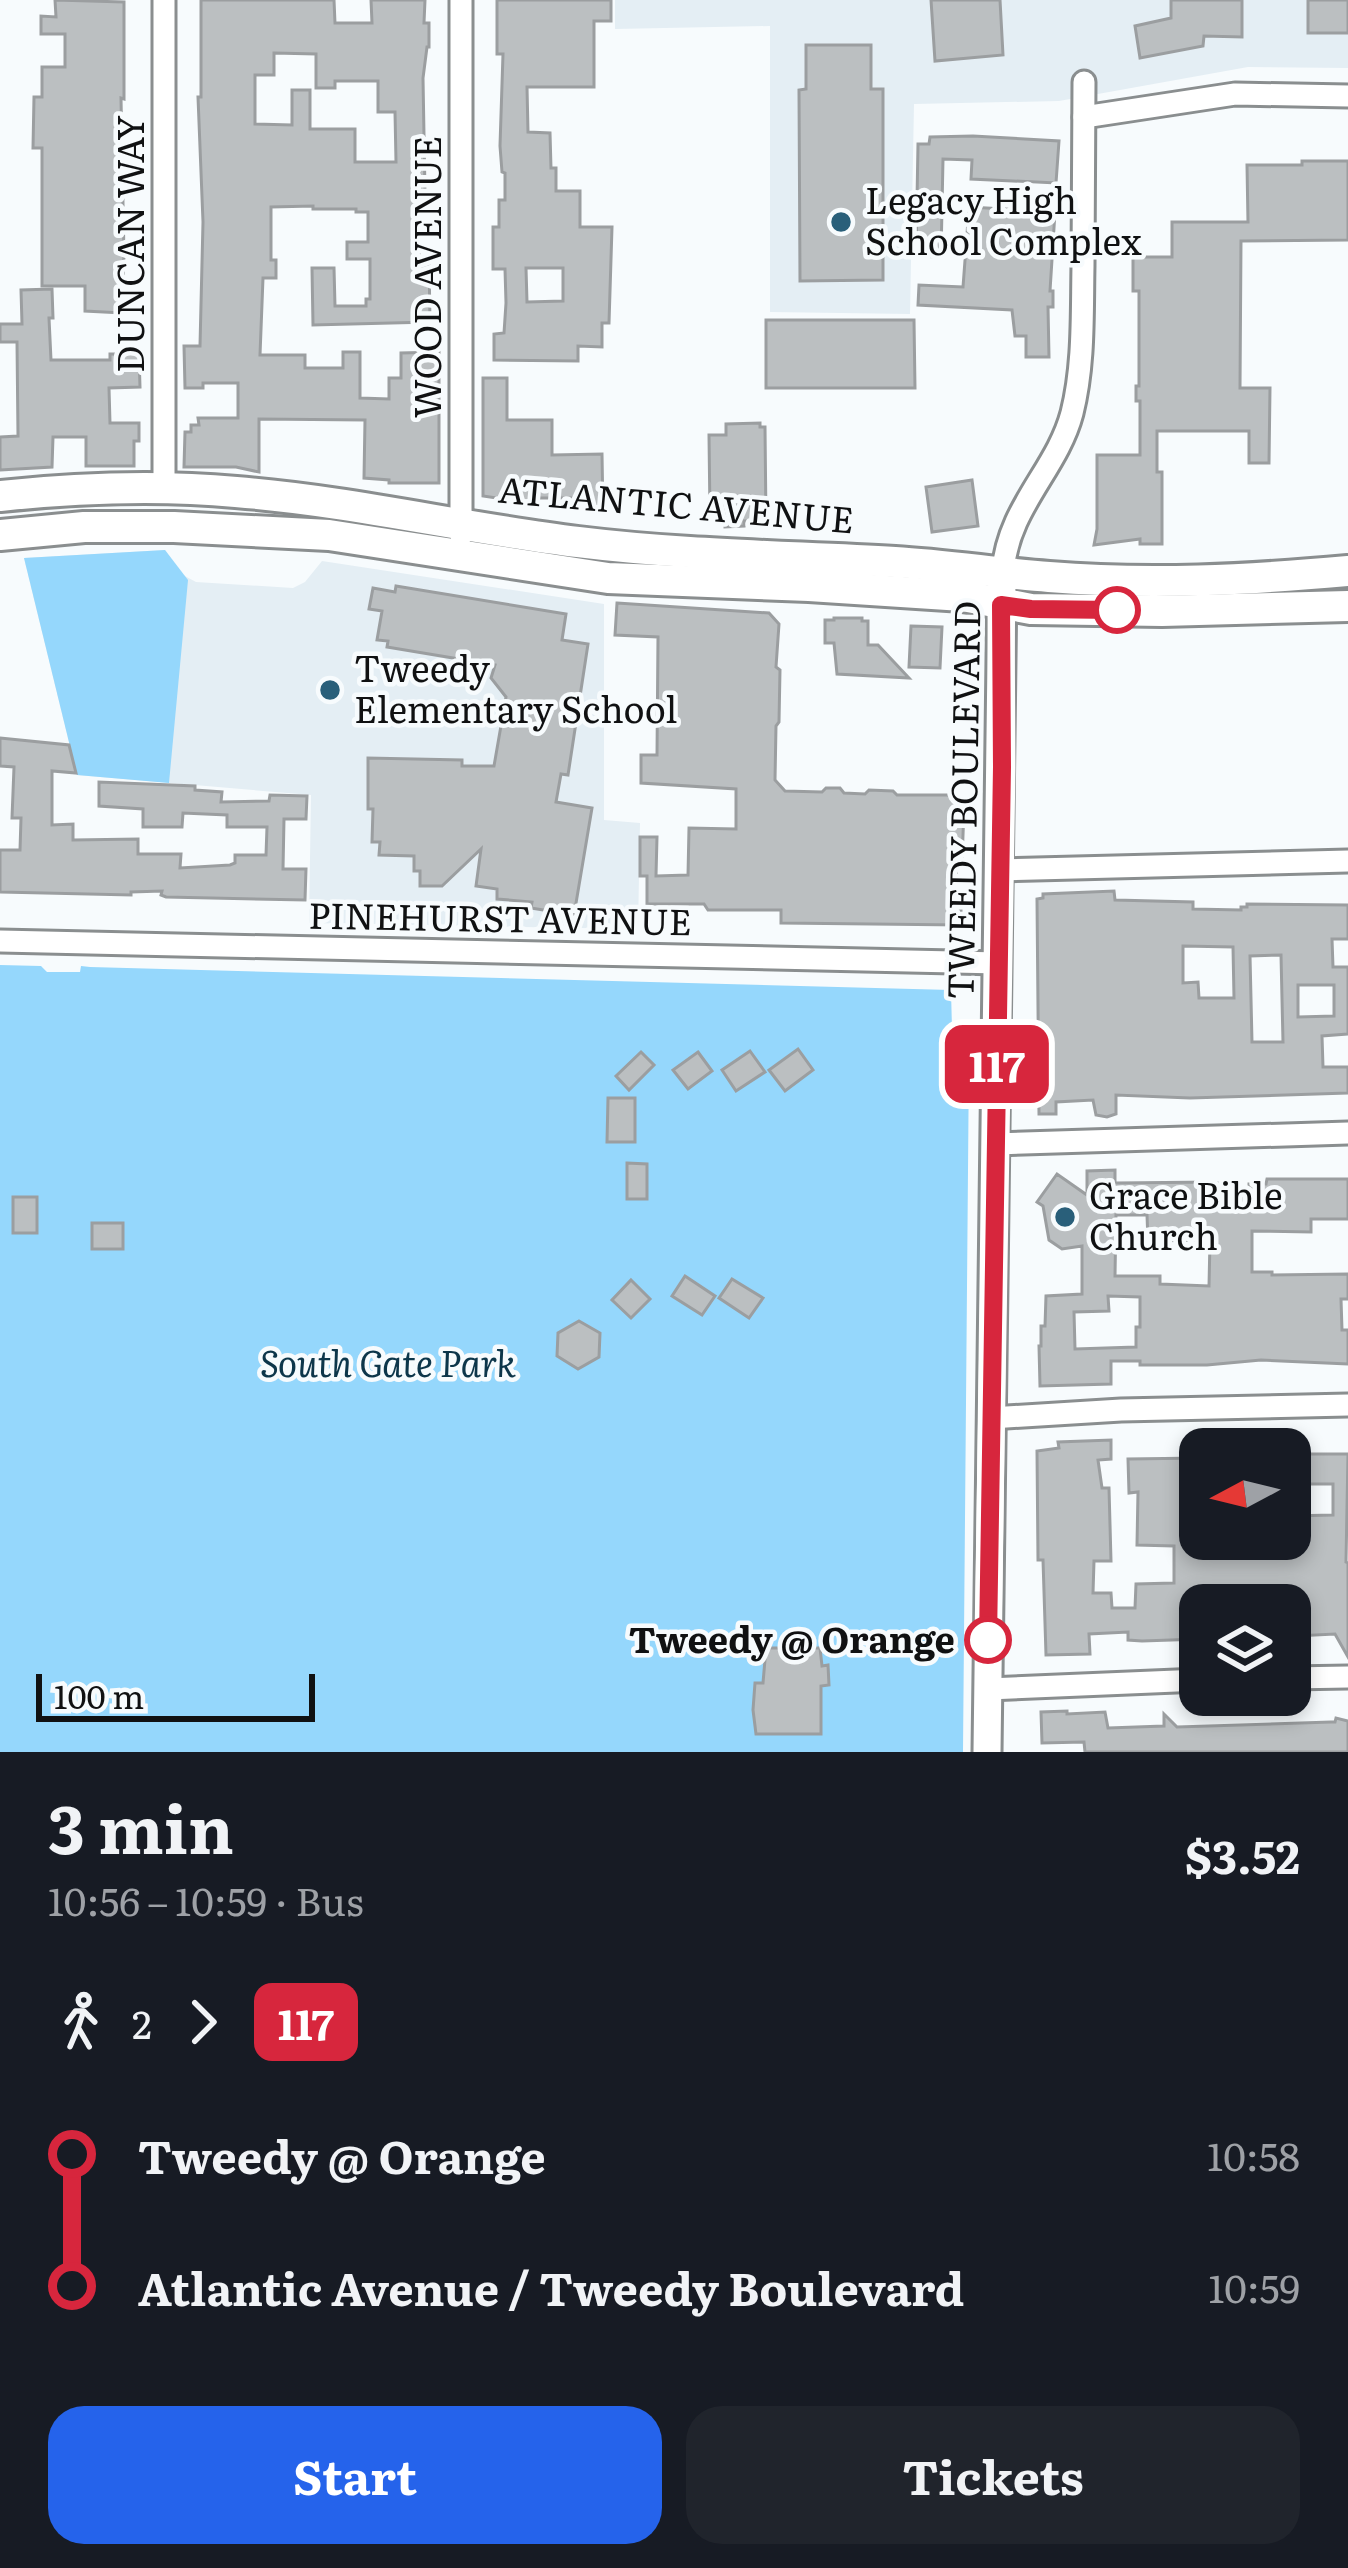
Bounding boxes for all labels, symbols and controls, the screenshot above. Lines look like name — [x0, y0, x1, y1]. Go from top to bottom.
street label: DUNCAN WAY — [102, 115, 155, 373]
street label: WOOD AVENUE — [399, 136, 452, 418]
place label: Legacy High School Complex — [865, 172, 1142, 266]
marker: Legacy High School Complex — [828, 209, 854, 235]
street label: ATLANTIC AVENUE — [496, 461, 856, 544]
unlabelled marker — [1095, 588, 1139, 632]
street label: TWEEDY BOULEVARD — [932, 600, 991, 1000]
place label: Tweedy Elementary School — [354, 640, 677, 734]
marker: Tweedy Elementary School — [317, 677, 343, 703]
street label: PINEHURST AVENUE — [308, 887, 692, 946]
line badge: 117 — [928, 1025, 1066, 1103]
text: 117 — [969, 1033, 1025, 1095]
place label: Grace Bible Church — [1089, 1167, 1283, 1261]
marker: Grace Bible Church — [1052, 1204, 1078, 1230]
park label: South Gate Park — [260, 1335, 516, 1388]
north arrow — [1179, 1428, 1311, 1560]
map controls — [1179, 1428, 1311, 1716]
button: layers — [1179, 1584, 1311, 1716]
place label: Tweedy @ Orange — [629, 1611, 955, 1664]
marker: Tweedy @ Orange — [966, 1618, 1010, 1662]
scale bar — [36, 1668, 315, 1721]
text: 100 m — [54, 1670, 144, 1719]
text: 3 min — [48, 1776, 234, 1874]
text: $3.52 — [1185, 1821, 1300, 1888]
text: 10:56 – 10:59 · Bus — [48, 1870, 364, 1928]
icon: walk — [48, 1989, 114, 2055]
icon: forward — [170, 1989, 236, 2055]
text: 117 — [278, 1991, 334, 2053]
text: 2 — [132, 1993, 152, 2051]
text: Tweedy @ Orange — [138, 2121, 546, 2188]
text: 10:58 — [1207, 2125, 1300, 2183]
text: Atlantic Avenue / Tweedy Boulevard — [138, 2253, 964, 2320]
text: 10:59 — [1208, 2257, 1300, 2315]
button: Start — [48, 2406, 662, 2544]
button: Tickets — [686, 2406, 1300, 2544]

